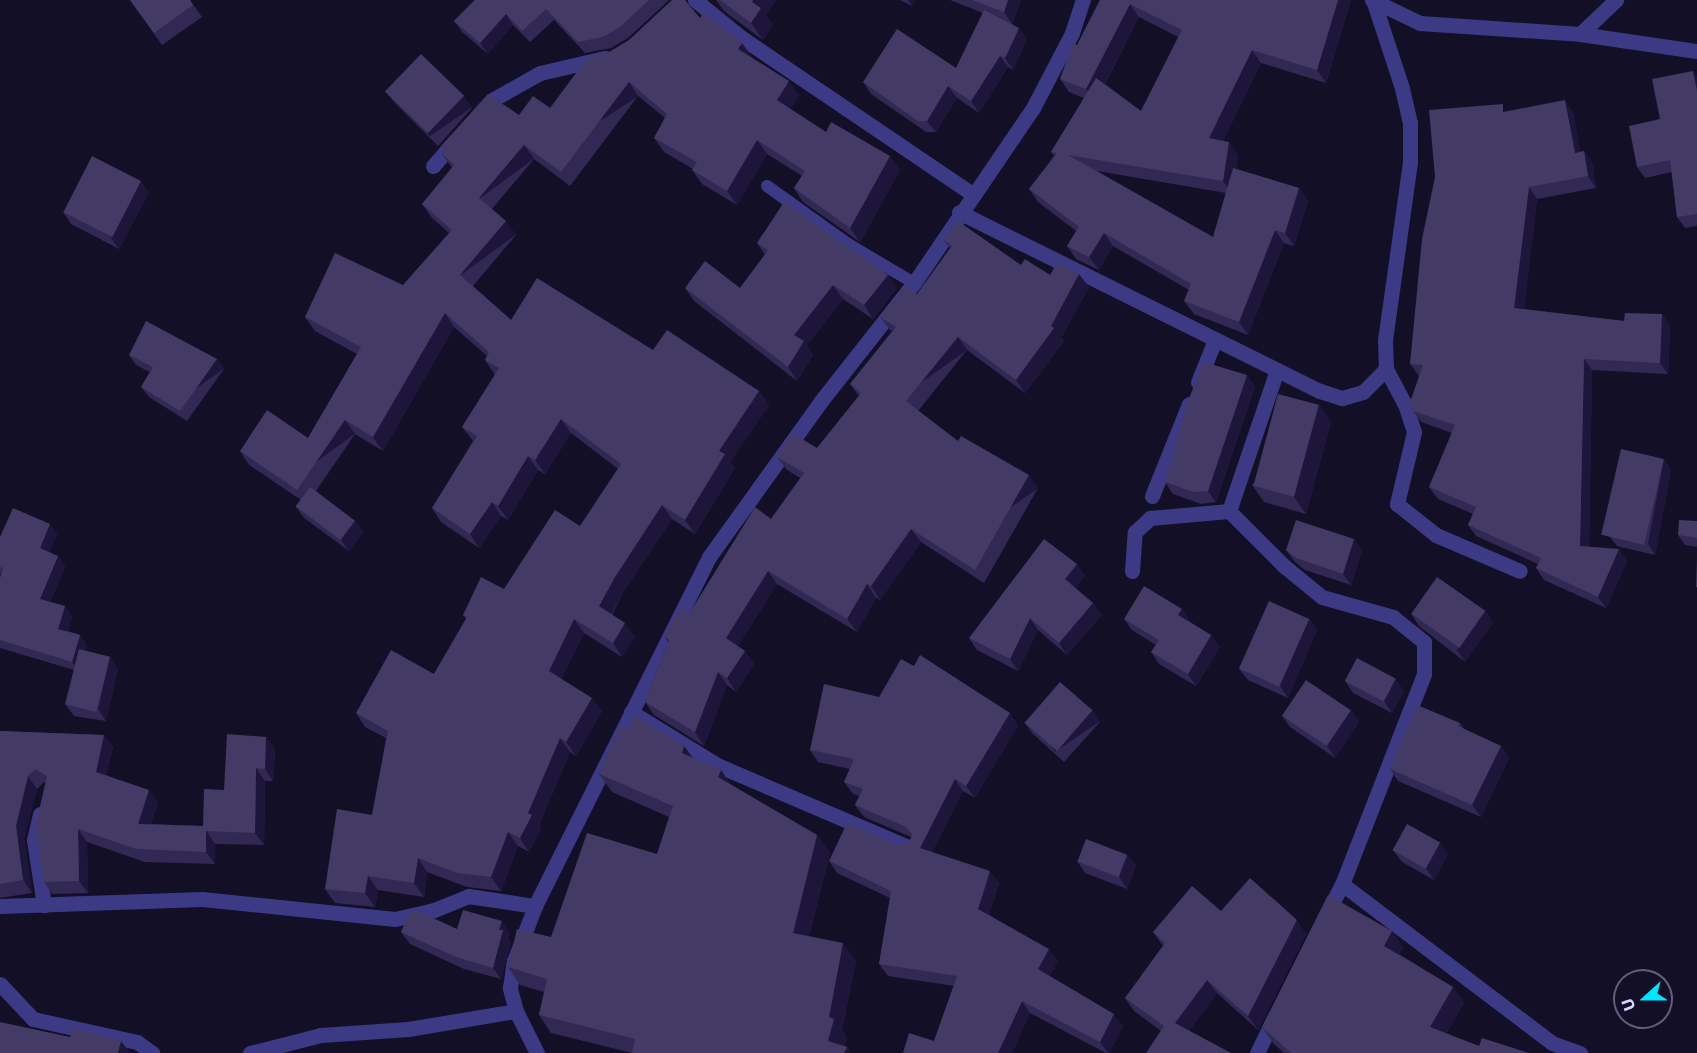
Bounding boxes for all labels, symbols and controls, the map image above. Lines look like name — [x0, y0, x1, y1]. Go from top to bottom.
north arrow — [1613, 969, 1673, 1029]
text: U — [1617, 996, 1639, 1014]

